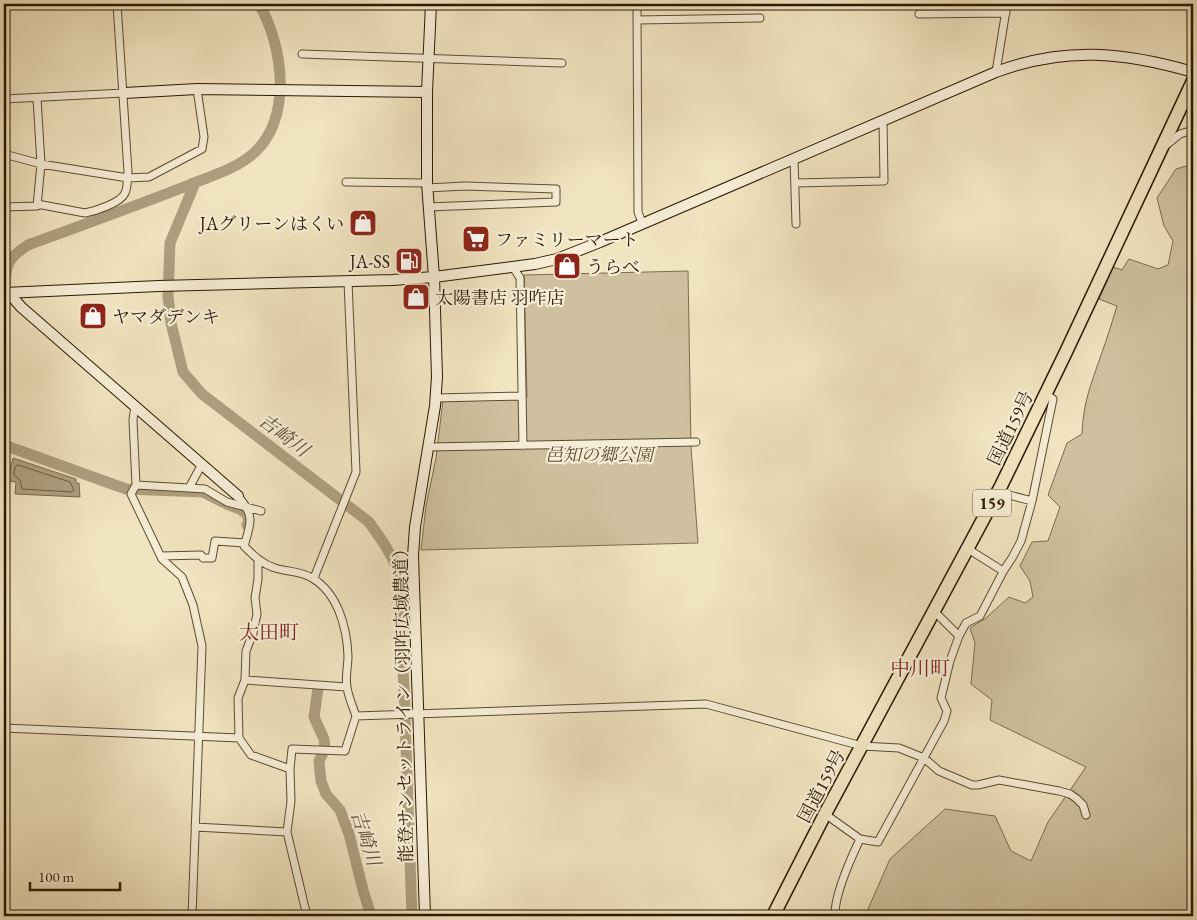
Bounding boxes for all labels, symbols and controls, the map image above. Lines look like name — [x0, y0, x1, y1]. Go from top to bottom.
shop icon: JAグリーンはくい — [348, 208, 378, 238]
place label: JAグリーンはくい — [198, 212, 344, 235]
supermarket icon: ファミリーマート — [461, 224, 491, 254]
place label: ファミリーマート — [495, 228, 639, 251]
fuel station icon: JA-SS — [394, 246, 424, 276]
place label: JA-SS — [348, 250, 390, 273]
shop icon: うらべ — [552, 251, 582, 281]
place label: うらべ — [586, 255, 640, 278]
shop icon: 太陽書店 羽咋店 — [401, 282, 431, 312]
place label: 太陽書店 羽咋店 — [435, 286, 565, 309]
shop icon: ヤマダデンキ — [78, 301, 108, 331]
place label: ヤマダデンキ — [112, 305, 220, 328]
street label: 国道159号 — [982, 387, 1038, 469]
water label: 吉崎川 — [254, 408, 316, 463]
park label: 邑知の郷公園 — [545, 443, 656, 466]
road number: 159 — [973, 489, 1011, 516]
street label: 能登サンセットライン（羽咋広域農道） — [389, 540, 417, 862]
district label: 太田町 — [239, 619, 299, 645]
district label: 中川町 — [890, 655, 950, 681]
street label: 国道159号 — [792, 745, 850, 827]
water label: 吉崎川 — [345, 807, 387, 871]
scale bar — [30, 860, 120, 892]
text: 100 m — [38, 867, 75, 886]

